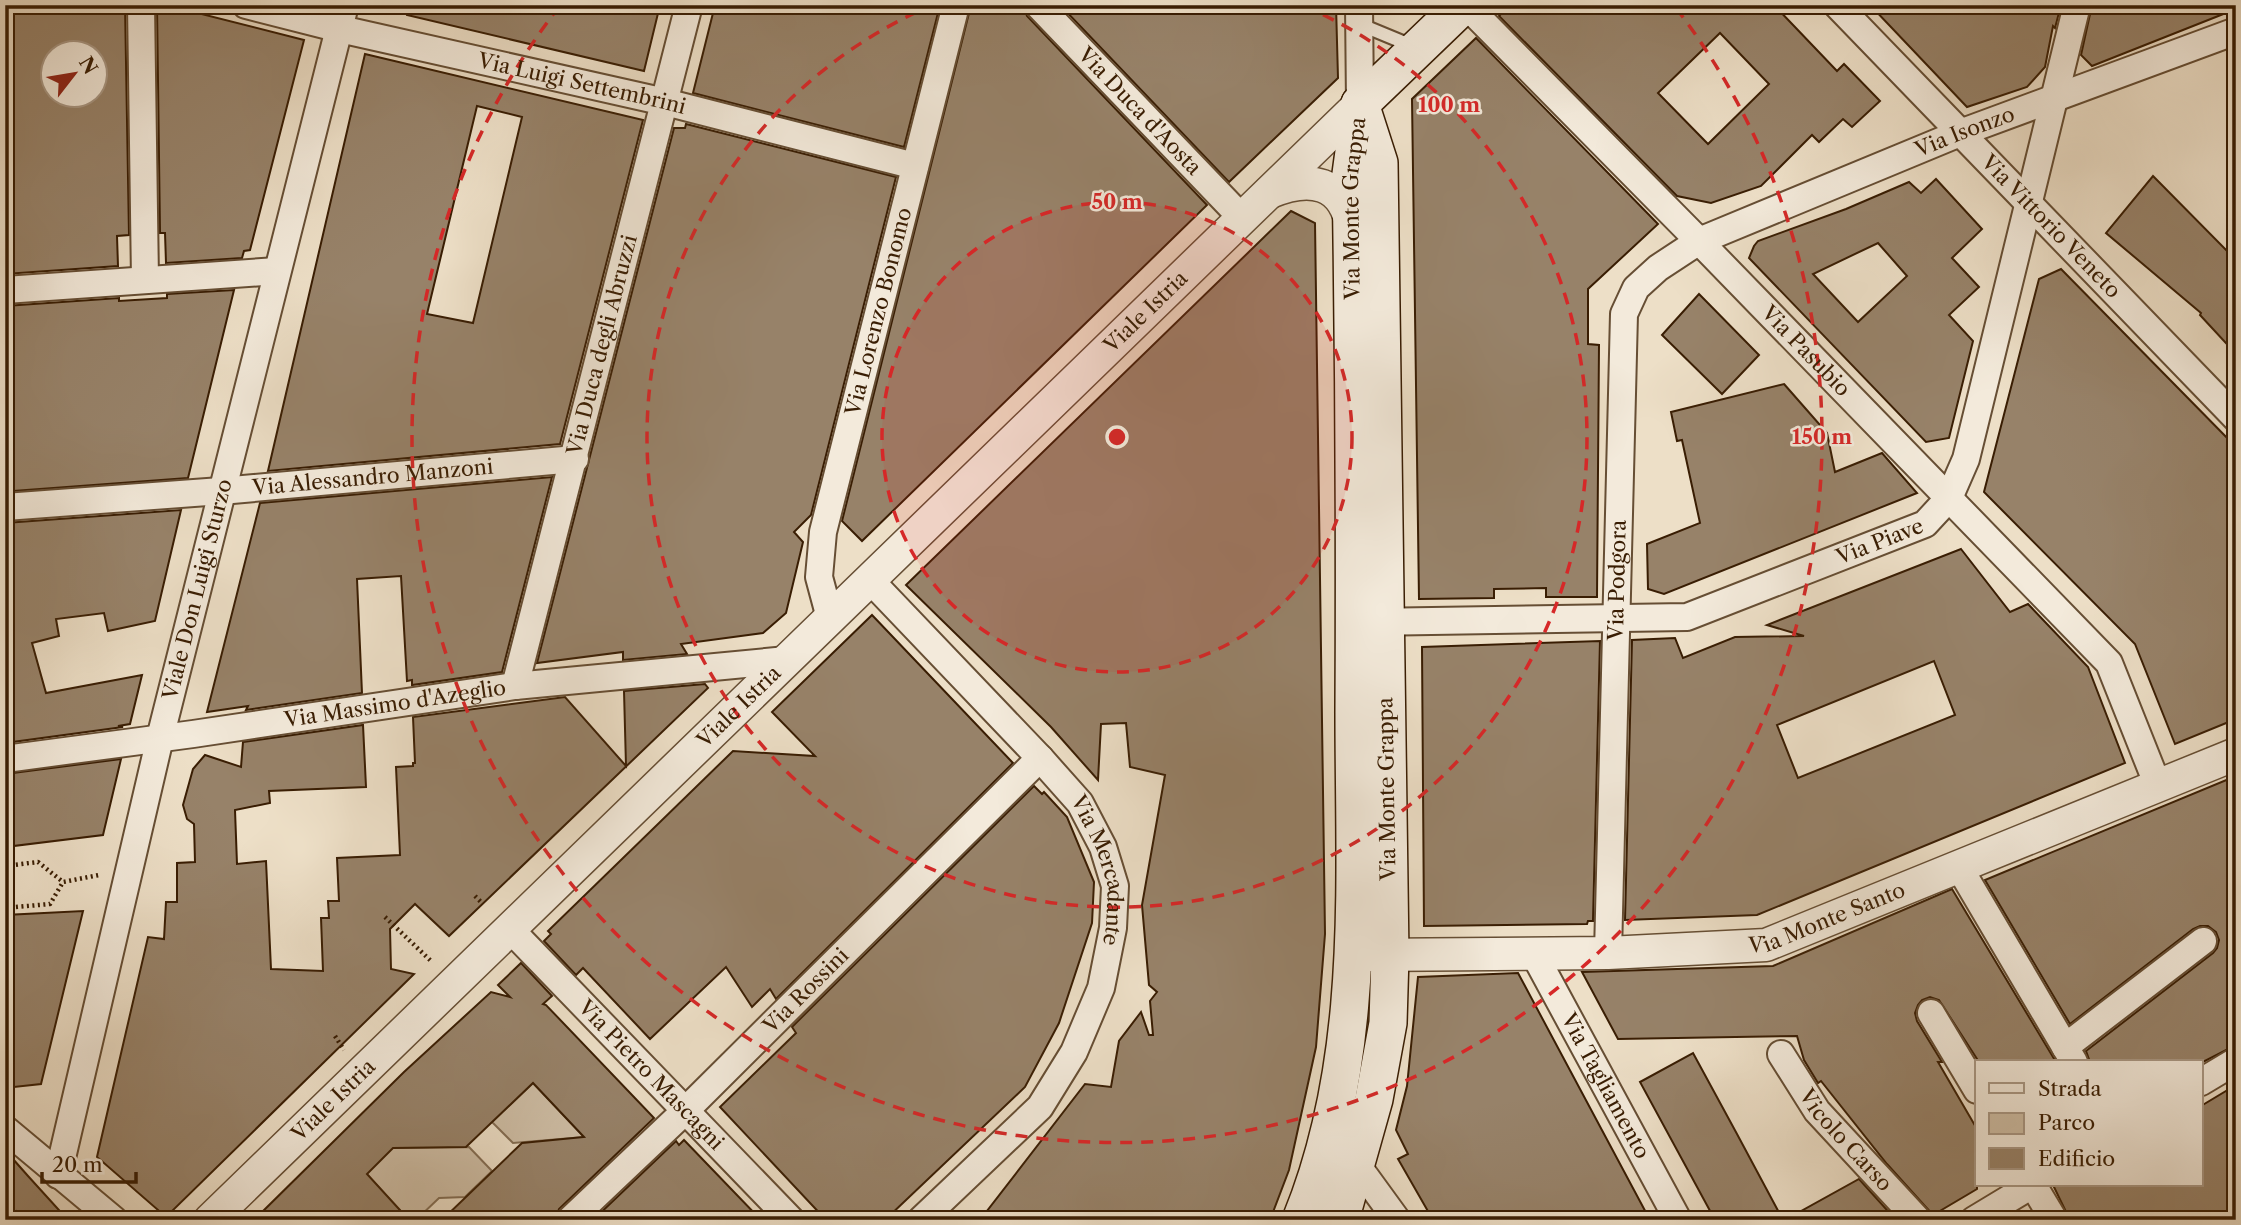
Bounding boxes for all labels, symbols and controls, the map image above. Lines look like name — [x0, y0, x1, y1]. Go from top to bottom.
north arrow — [38, 38, 108, 108]
street label: Via Duca d'Aosta — [1073, 41, 1208, 180]
street label: Via Luigi Settembrini — [475, 47, 689, 119]
text: N — [74, 53, 102, 79]
text: 100 m — [1418, 92, 1480, 117]
street label: Via Isonzo — [1910, 101, 2018, 163]
street label: Via Monte Grappa — [1338, 115, 1371, 301]
street label: Via Vittorio Veneto — [1976, 149, 2126, 303]
text: 50 m — [1091, 189, 1143, 214]
street label: Via Lorenzo Bonomo — [840, 205, 916, 419]
street label: Via Duca degli Abruzzi — [561, 232, 642, 459]
street label: Viale Istria — [1098, 265, 1193, 358]
street label: Via Pasubio — [1756, 299, 1856, 401]
text: 150 m — [1792, 424, 1852, 449]
centre of rings — [1105, 425, 1129, 449]
street label: Via Alessandro Manzoni — [250, 453, 494, 500]
street label: Viale Don Luigi Sturzo — [157, 476, 237, 703]
street label: Via Piave — [1832, 513, 1927, 570]
street label: Via Podgora — [1603, 519, 1631, 642]
street label: Viale Istria — [691, 660, 786, 753]
street label: Via Massimo d'Azeglio — [282, 675, 508, 732]
street label: Via Monte Grappa — [1372, 696, 1401, 882]
street label: Via Mercadante — [1066, 790, 1129, 948]
street label: Via Monte Santo — [1747, 877, 1909, 958]
street label: Via Rossini — [757, 943, 854, 1039]
street label: Via Pietro Mascagni — [573, 994, 729, 1155]
street label: Via Tagliamento — [1556, 1008, 1655, 1163]
street label: Viale Istria — [285, 1053, 381, 1147]
legend — [1975, 1060, 2202, 1186]
text: Strada — [2038, 1076, 2103, 1101]
street label: Vicolo Carso — [1794, 1083, 1898, 1196]
text: Parco — [2038, 1110, 2095, 1135]
scale bar — [42, 1141, 136, 1185]
text: Edificio — [2038, 1146, 2115, 1171]
text: 20 m — [52, 1152, 103, 1177]

